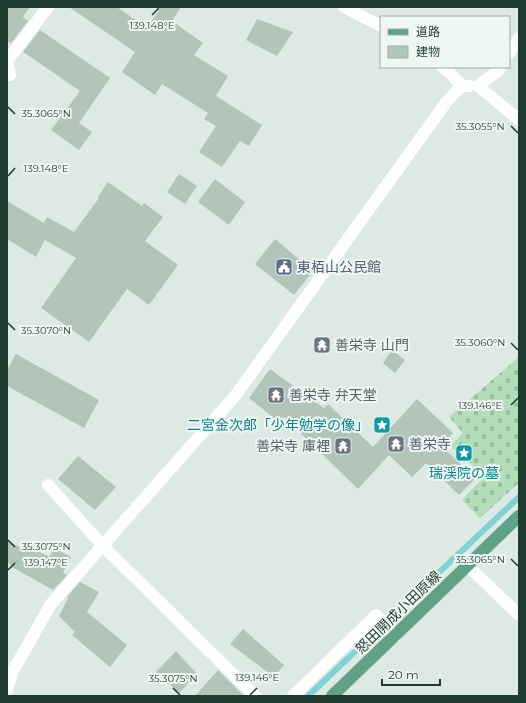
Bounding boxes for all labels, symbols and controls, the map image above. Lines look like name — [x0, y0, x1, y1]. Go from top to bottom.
legend — [380, 16, 510, 68]
text: 139.148°E — [130, 19, 175, 32]
text: 道路 — [416, 24, 440, 39]
text: 建物 — [416, 44, 440, 59]
text: 35.3065°N — [21, 107, 71, 120]
text: 35.3055°N — [455, 120, 505, 133]
text: 139.148°E — [24, 162, 69, 175]
public building icon: 東栢山公民館 — [274, 257, 294, 277]
place label: 東栢山公民館 — [297, 258, 381, 276]
text: 35.3070°N — [21, 324, 71, 337]
temple icon: 善栄寺 山門 — [312, 335, 332, 355]
place label: 善栄寺 山門 — [335, 336, 409, 354]
text: 35.3060°N — [455, 336, 505, 349]
temple icon: 善栄寺 弁天堂 — [266, 385, 286, 405]
place label: 善栄寺 弁天堂 — [289, 386, 377, 404]
text: 139.146°E — [458, 399, 502, 412]
place icon: 二宮金次郎「少年勉学の像」 — [372, 415, 392, 435]
place label: 二宮金次郎「少年勉学の像」 — [187, 416, 369, 434]
temple icon: 善栄寺 — [386, 434, 406, 454]
place label: 善栄寺 — [409, 435, 451, 453]
temple icon: 善栄寺 庫裡 — [333, 436, 353, 456]
place label: 善栄寺 庫裡 — [256, 437, 330, 455]
place icon: 瑞渓院の墓 — [454, 443, 474, 463]
place label: 瑞渓院の墓 — [429, 464, 499, 482]
text: 35.3075°N — [21, 540, 71, 553]
text: 35.3065°N — [455, 553, 505, 566]
text: 139.147°E — [24, 556, 68, 569]
street label: 怒田開成小田原線 — [351, 567, 445, 657]
scale bar — [382, 661, 440, 687]
text: 20 m — [388, 667, 419, 682]
text: 139.146°E — [235, 671, 279, 684]
text: 35.3075°N — [148, 672, 198, 685]

